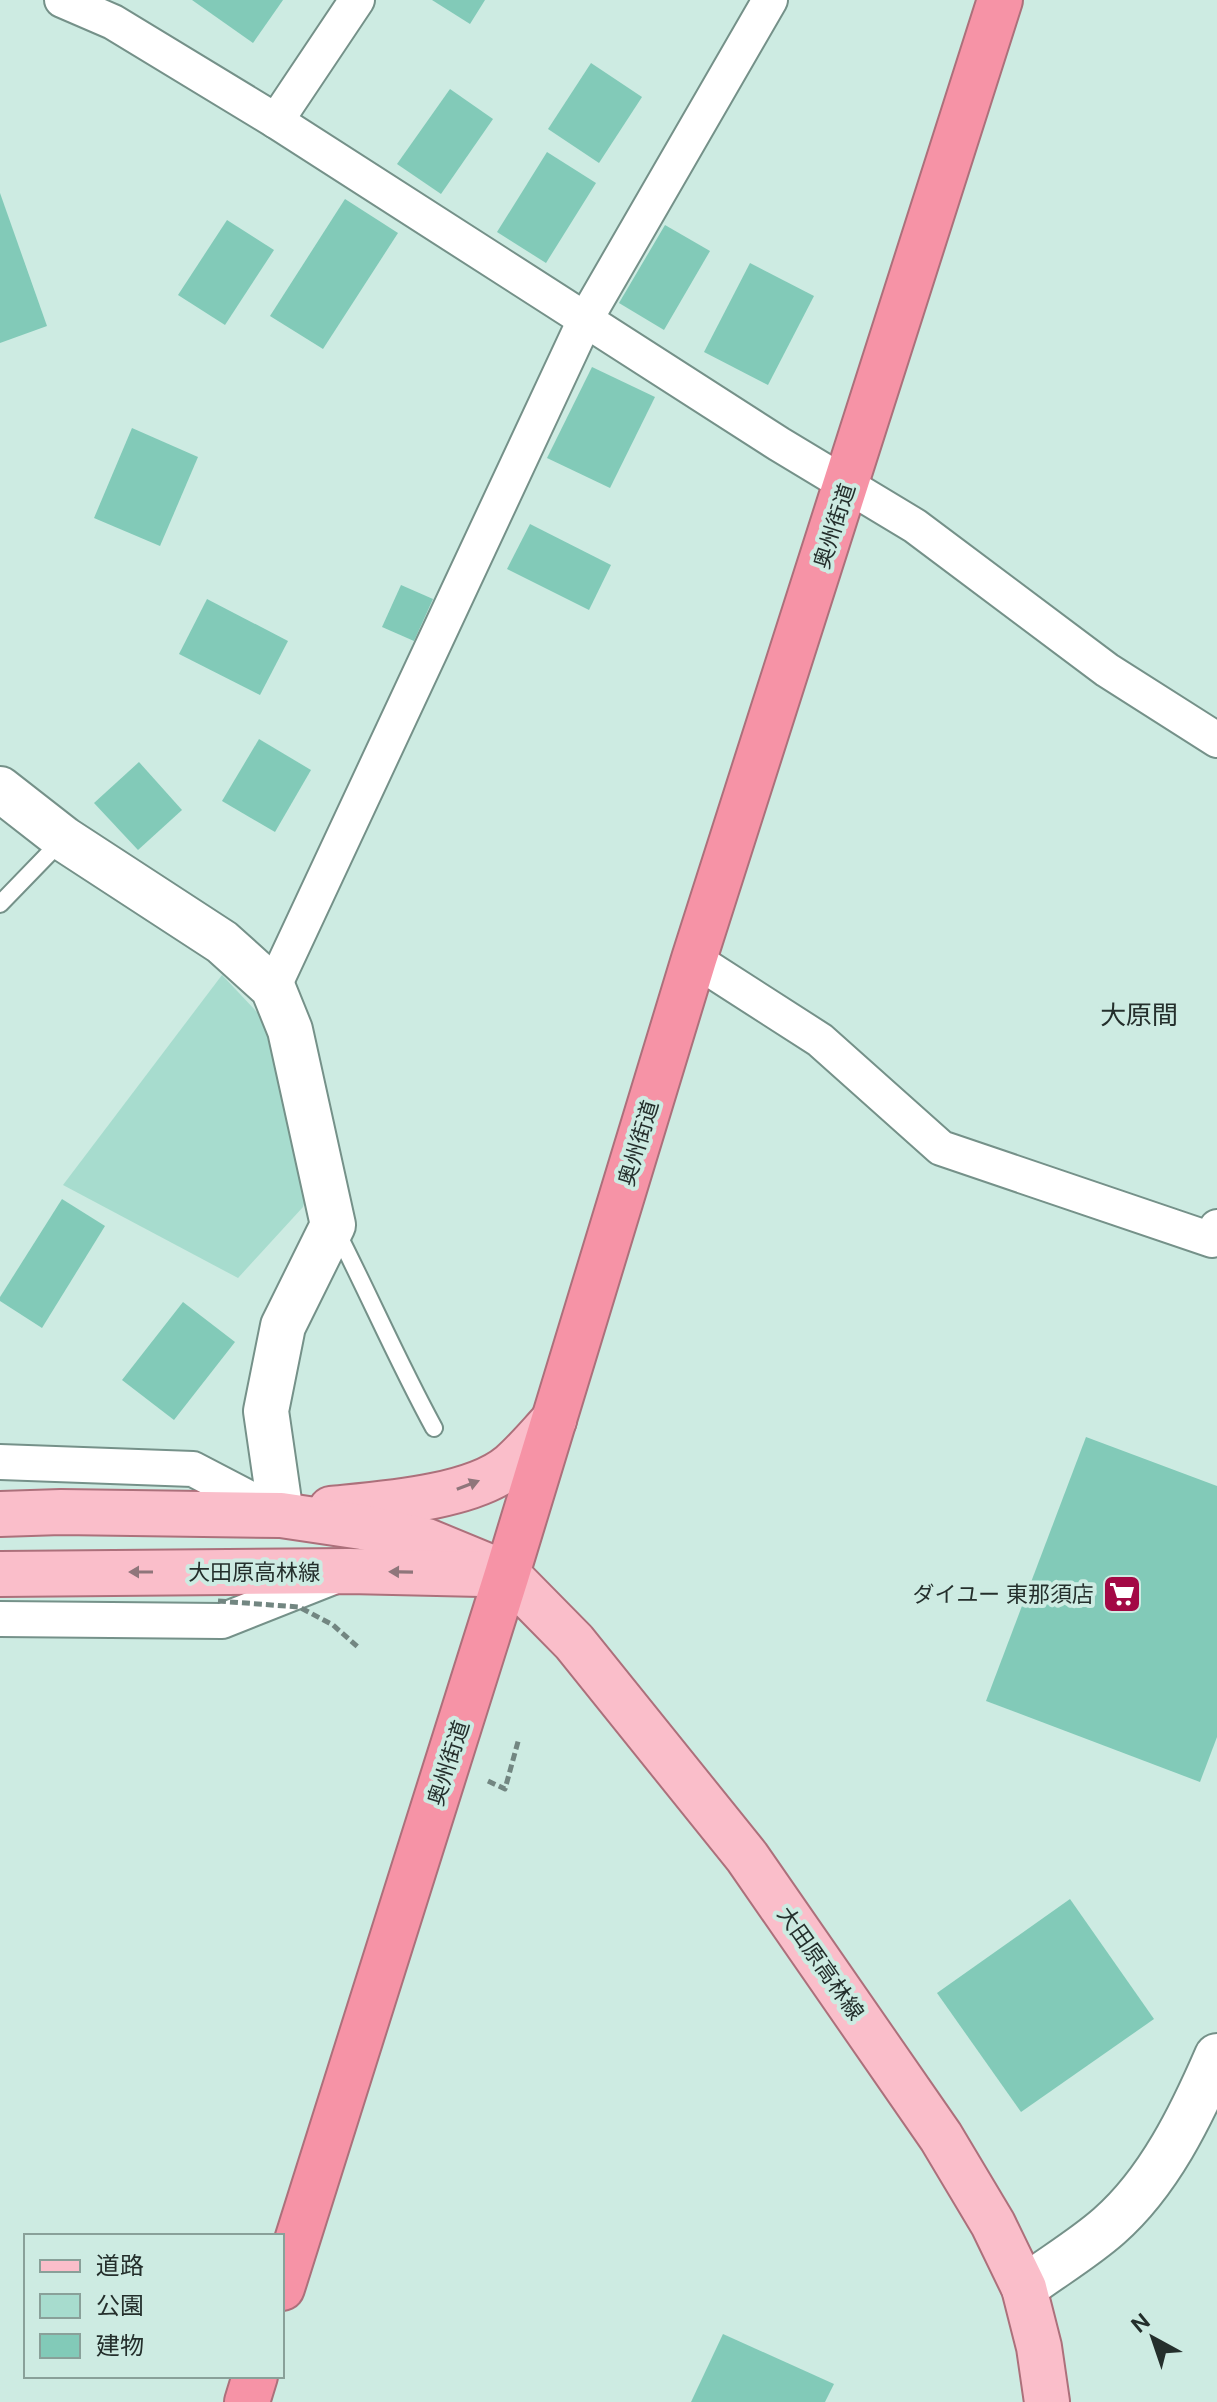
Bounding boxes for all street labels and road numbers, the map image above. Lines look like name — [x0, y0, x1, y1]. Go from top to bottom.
street label: 奥州街道 — [807, 480, 862, 572]
street label: 奥州街道 — [612, 1097, 665, 1189]
street label: 大田原高林線 — [188, 1558, 320, 1587]
street label: 奥州街道 — [421, 1717, 476, 1809]
street label: 大田原高林線 — [771, 1901, 870, 2026]

